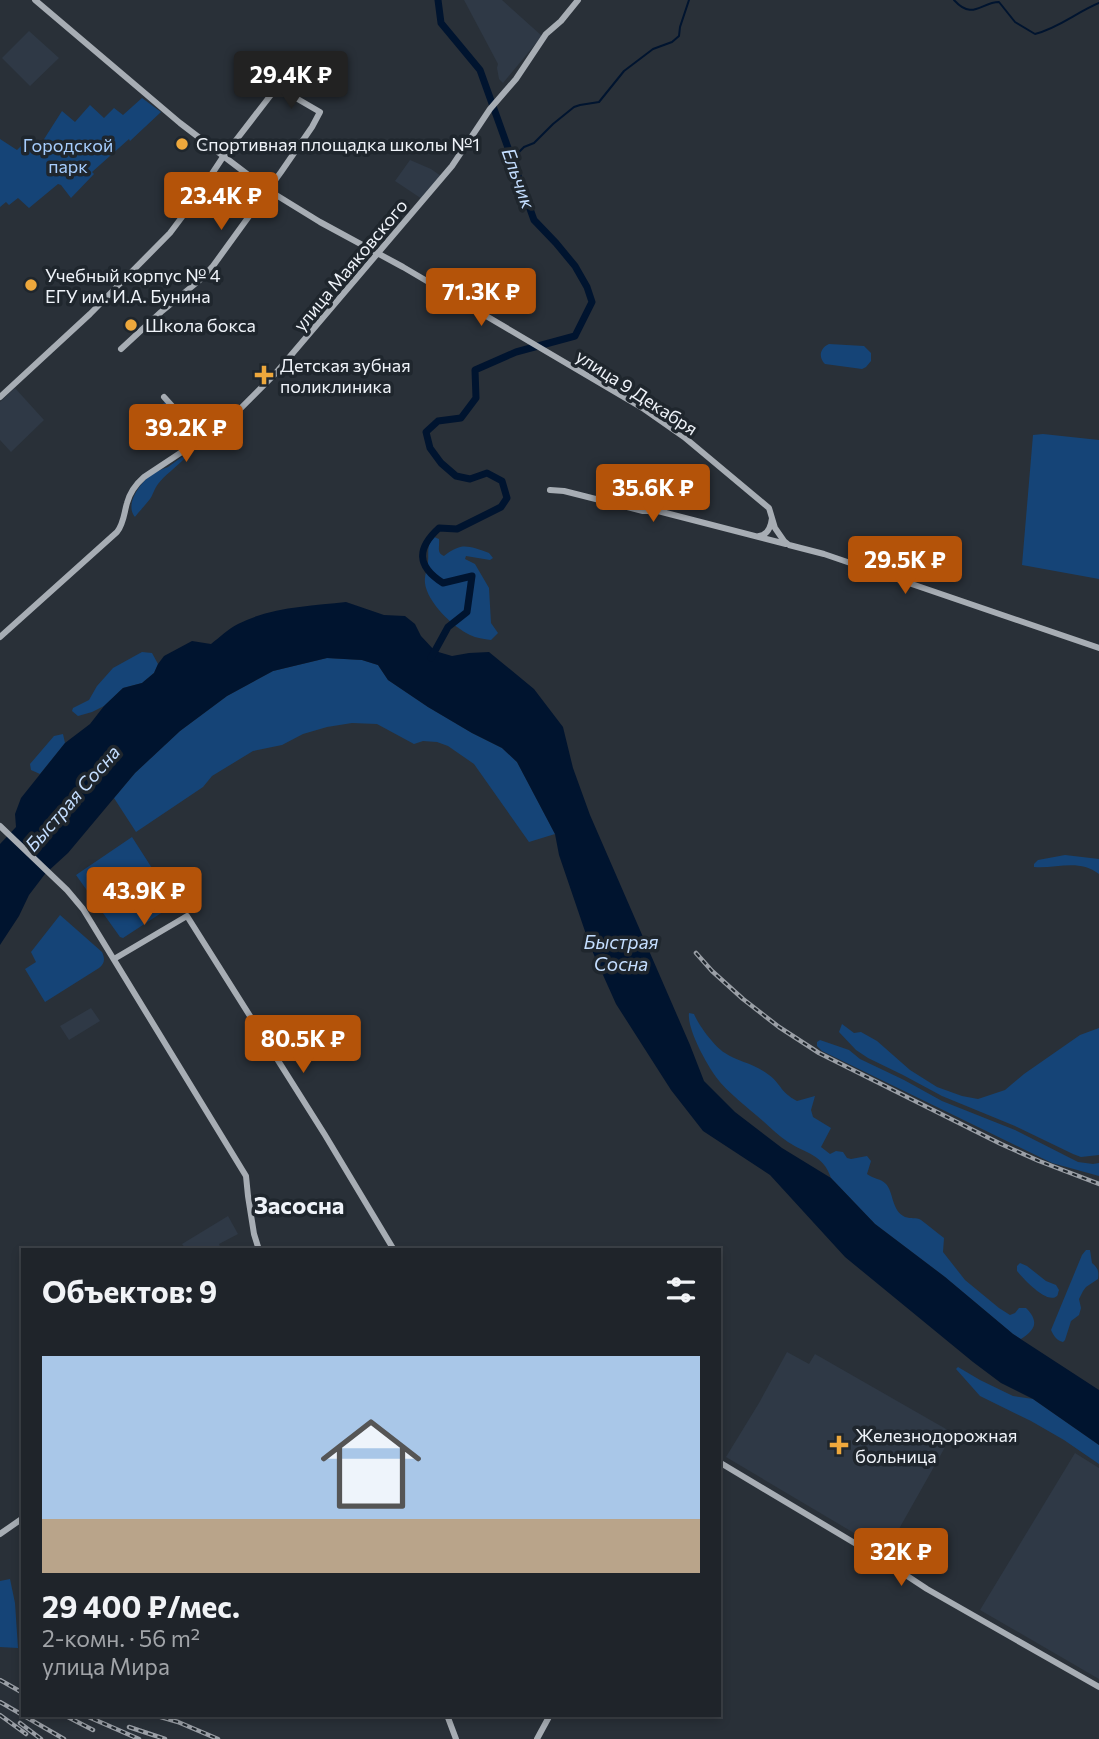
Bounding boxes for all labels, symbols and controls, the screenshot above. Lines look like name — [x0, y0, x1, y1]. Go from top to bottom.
pin: 29.4K ₽ — [226, 52, 356, 111]
text: 29.4K ₽ — [250, 60, 332, 88]
place label: Спортивная площадка школы №1 — [196, 133, 480, 155]
park label: Городской парк — [23, 134, 113, 177]
marker: Спортивная площадка школы №1 — [174, 136, 190, 152]
water label: Ельчик — [497, 144, 541, 212]
pin: 23.4K ₽ — [156, 173, 286, 232]
text: 23.4K ₽ — [180, 181, 262, 209]
street label: улица Маяковского — [288, 195, 412, 335]
place label: Учебный корпус № 4 ЕГУ им. И.А. Бунина — [45, 264, 221, 307]
pin: 71.3K ₽ — [416, 268, 546, 328]
marker: Учебный корпус № 4 ЕГУ им. И.А. Бунина — [23, 277, 39, 293]
text: 71.3K ₽ — [442, 277, 520, 305]
place label: Школа бокса — [145, 314, 256, 336]
marker: Школа бокса — [123, 317, 139, 333]
street label: улица 9 Декабря — [572, 345, 702, 439]
place label: Детская зубная поликлиника — [280, 354, 411, 397]
marker: Детская зубная поликлиника — [254, 365, 274, 385]
pin: 39.2K ₽ — [121, 405, 251, 464]
text: 39.2K ₽ — [145, 413, 227, 441]
pin: 35.6K ₽ — [588, 464, 718, 524]
text: 35.6K ₽ — [612, 473, 694, 501]
pin: 29.5K ₽ — [840, 536, 970, 596]
text: 29.5K ₽ — [864, 545, 946, 573]
water label: Быстрая Сосна — [20, 740, 124, 856]
pin: 43.9K ₽ — [79, 867, 209, 927]
text: 43.9K ₽ — [103, 876, 185, 904]
water label: Быстрая Сосна — [584, 930, 658, 975]
pin: 80.5K ₽ — [238, 1016, 368, 1075]
text: 80.5K ₽ — [261, 1024, 345, 1052]
district label: Засосна — [254, 1190, 344, 1219]
icon: filters — [662, 1271, 700, 1309]
text: Объектов: 9 — [42, 1272, 217, 1309]
icon: home — [308, 1401, 434, 1527]
place label: Железнодорожная больница — [855, 1424, 1017, 1467]
marker: Железнодорожная больница — [829, 1435, 849, 1455]
pin: 32K ₽ — [852, 1528, 950, 1588]
text: 32K ₽ — [870, 1537, 932, 1565]
text: 29 400 ₽/мес. — [42, 1587, 240, 1624]
text: 2-комн. · 56 m² — [42, 1624, 200, 1652]
text: улица Мира — [42, 1652, 170, 1680]

